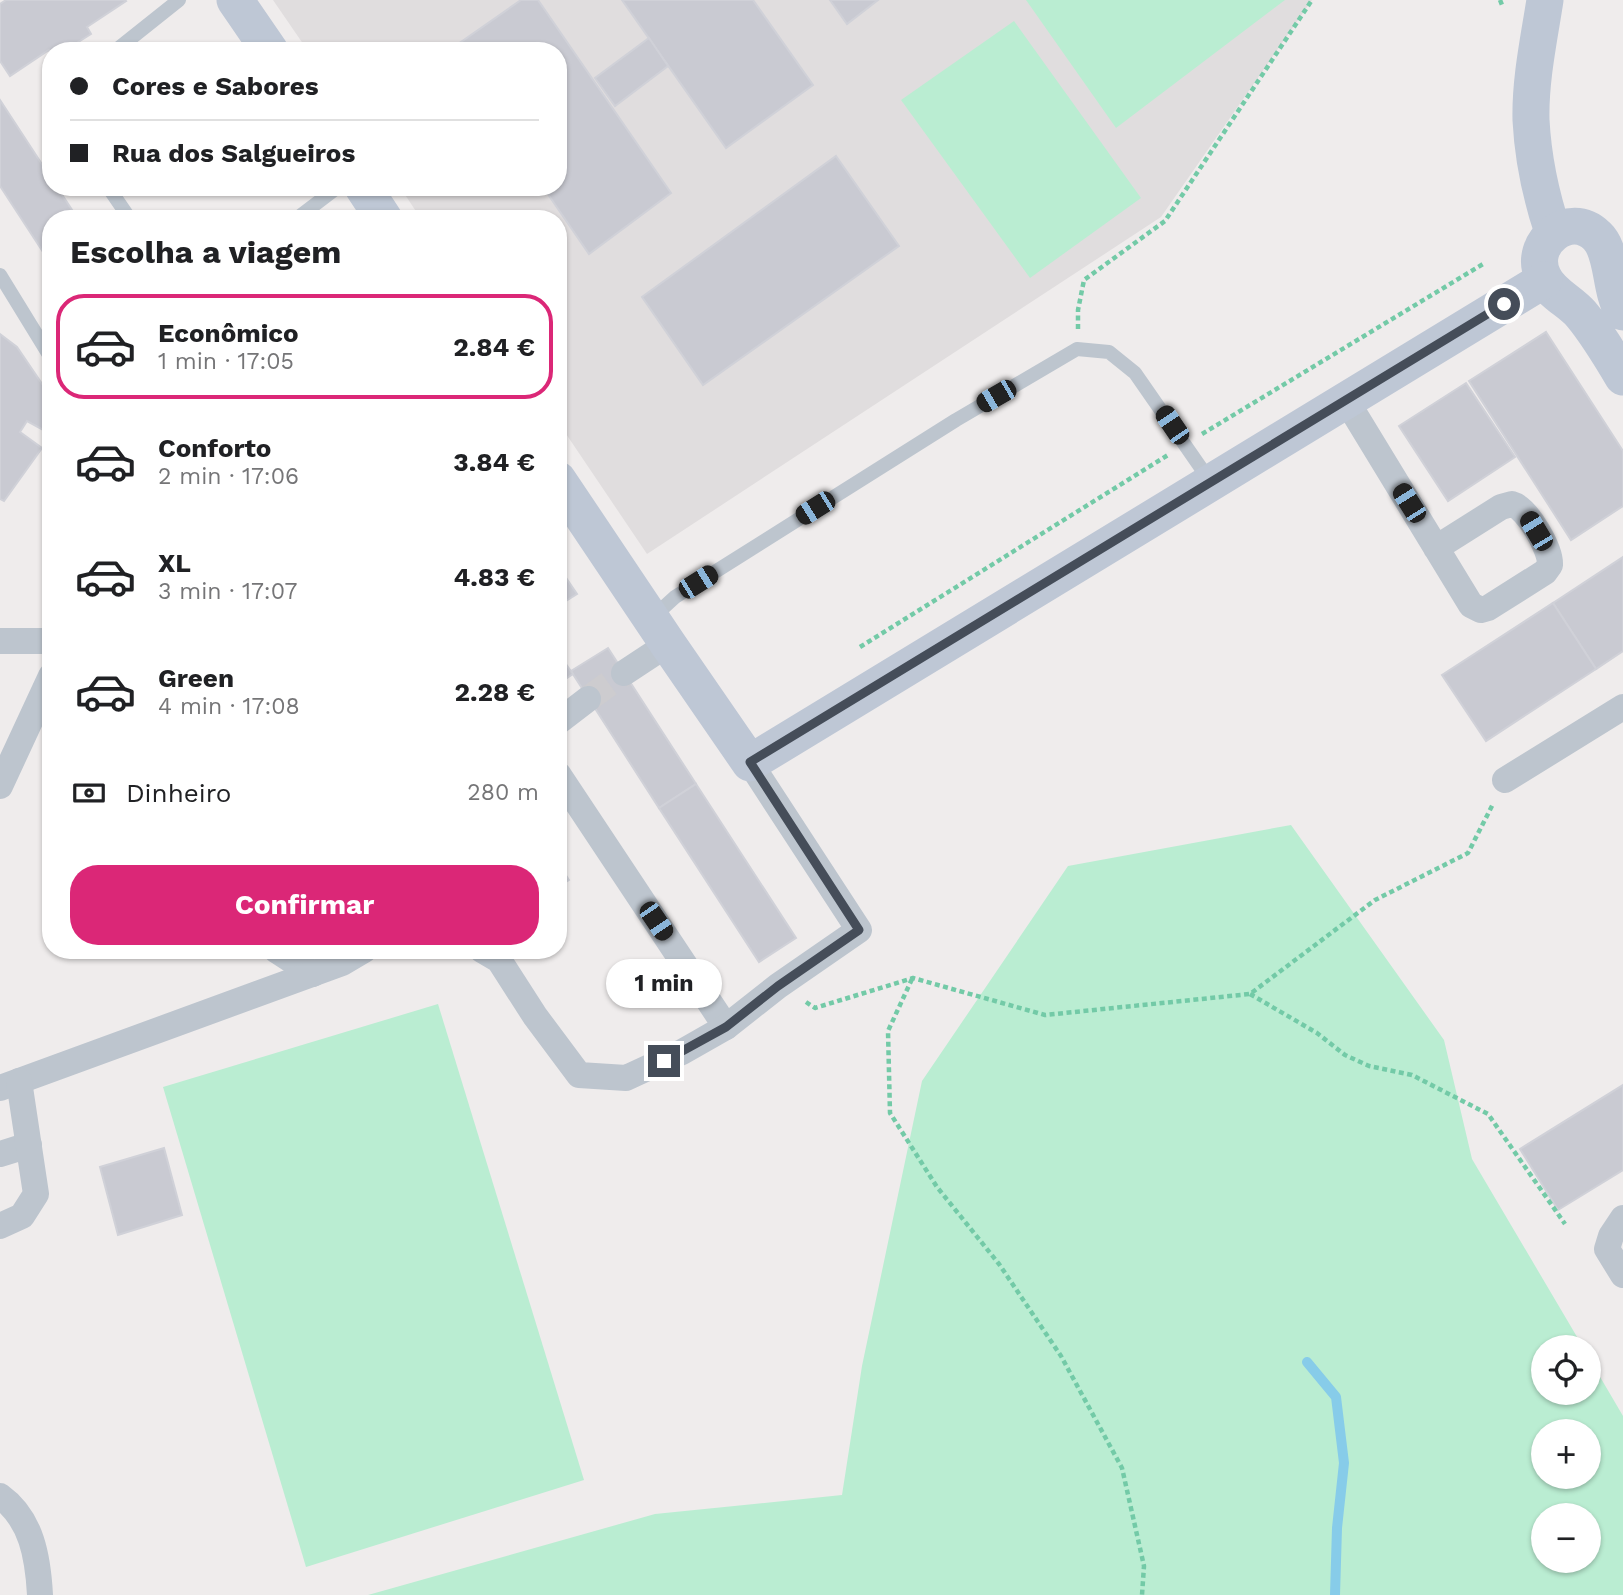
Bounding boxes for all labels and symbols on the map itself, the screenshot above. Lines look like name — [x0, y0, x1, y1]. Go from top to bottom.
route start — [1488, 288, 1520, 320]
car — [973, 376, 1020, 416]
car — [1152, 402, 1193, 448]
car — [1389, 480, 1430, 526]
car — [792, 488, 839, 528]
car — [1517, 508, 1556, 554]
car — [675, 562, 722, 602]
car — [636, 898, 677, 944]
callout: 1 min — [606, 960, 722, 1009]
route end — [648, 1045, 680, 1077]

